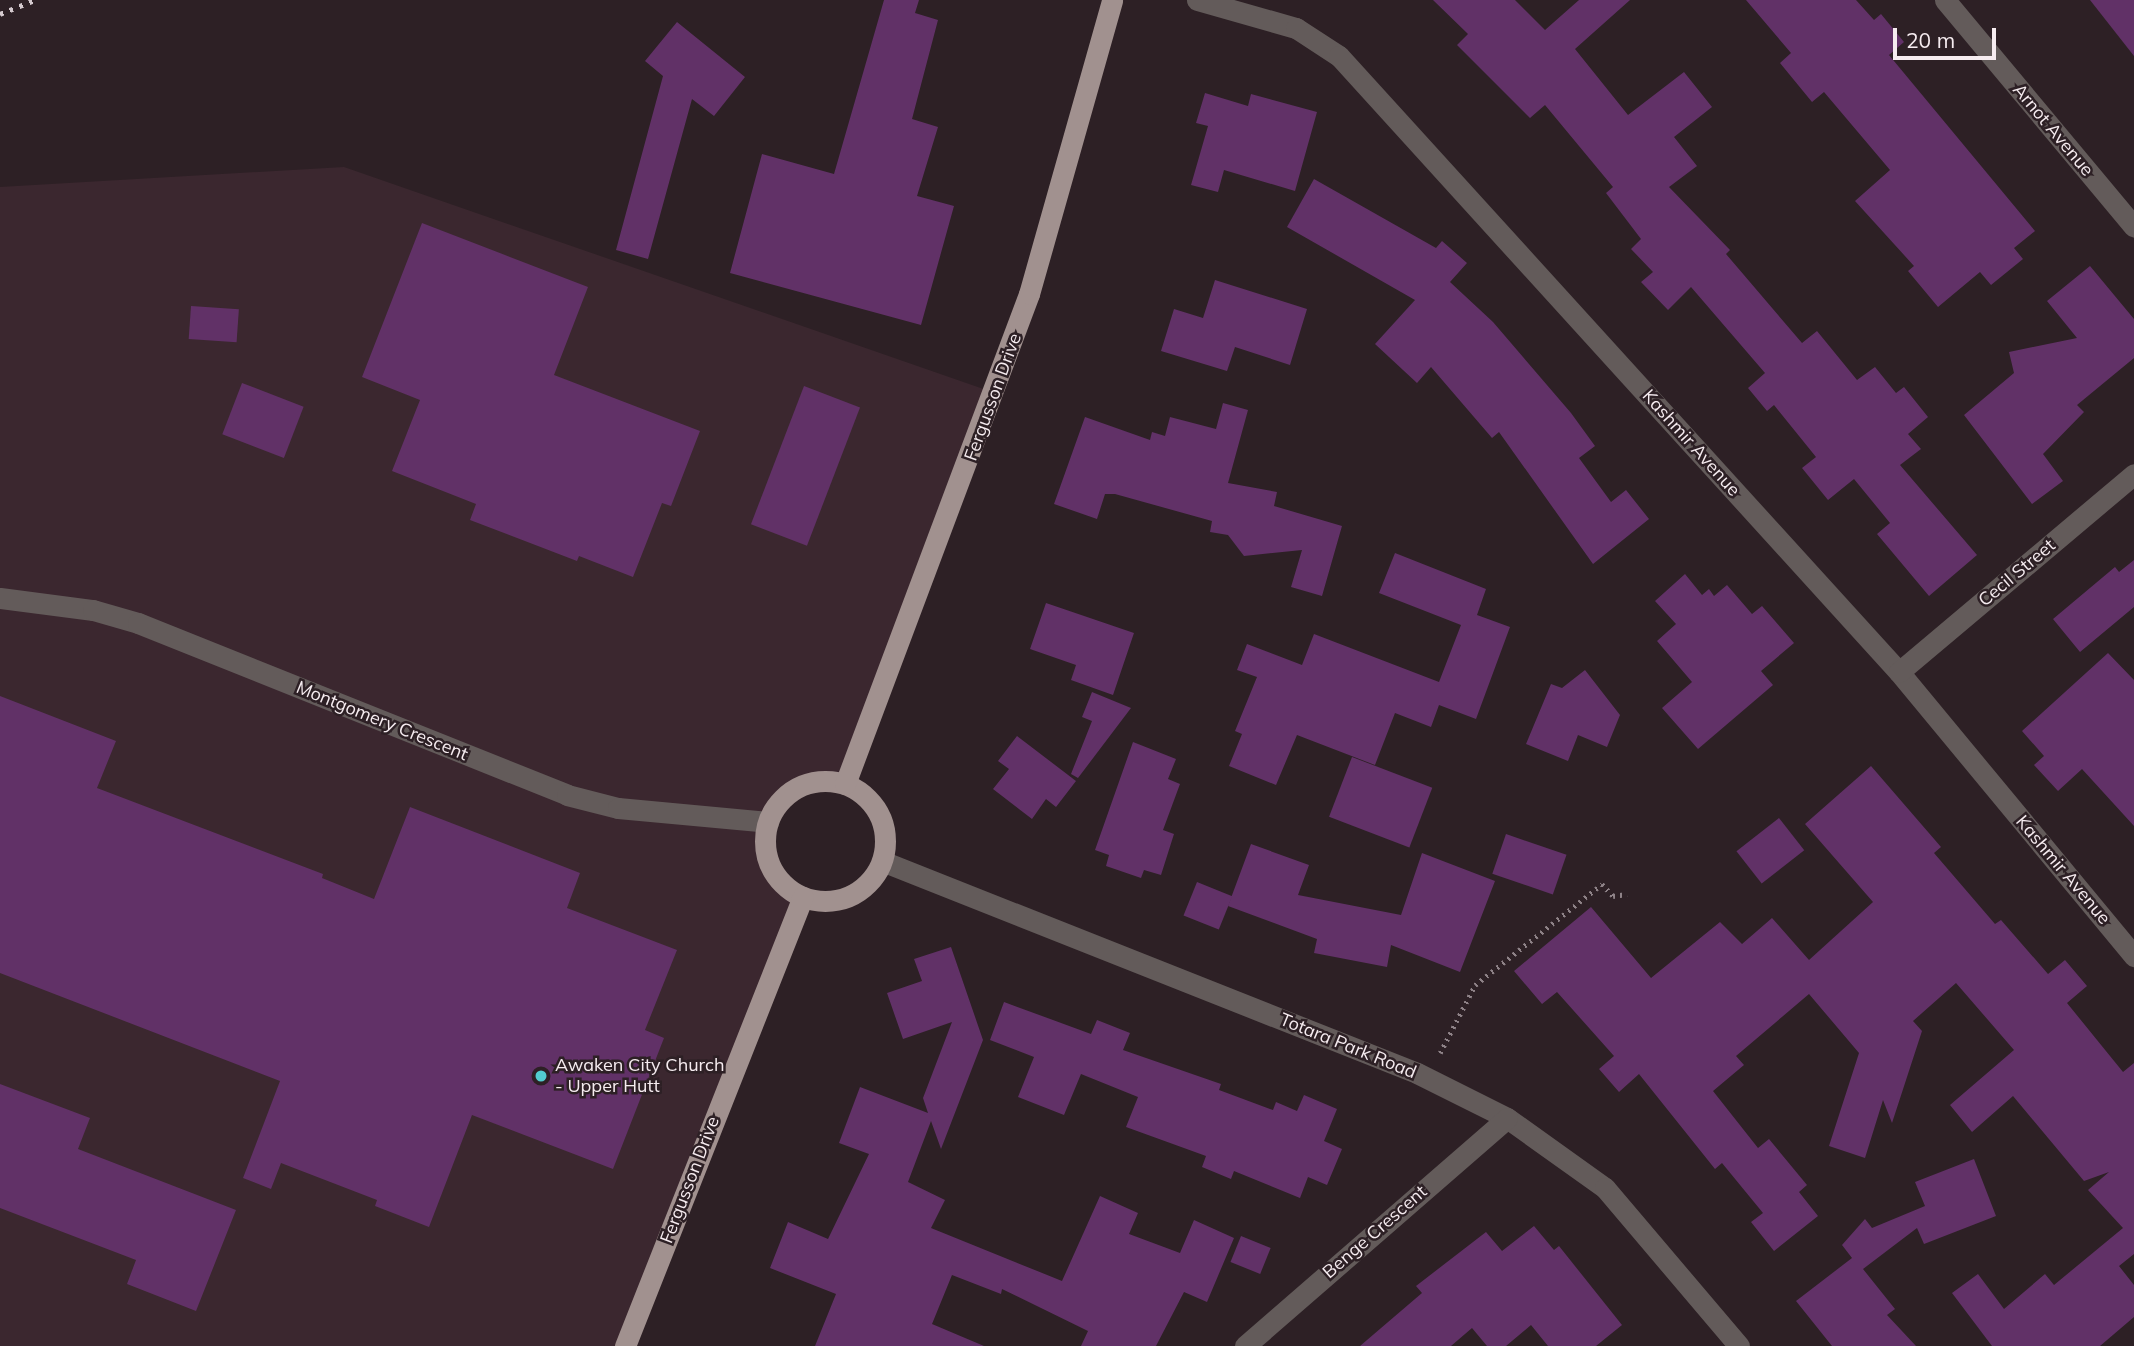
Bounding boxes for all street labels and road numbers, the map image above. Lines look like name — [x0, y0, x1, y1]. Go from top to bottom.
street label: Arnot Avenue — [2008, 79, 2098, 181]
street label: Fergusson Drive — [960, 330, 1026, 464]
street label: Kashmir Avenue — [1638, 385, 1744, 501]
street label: Cecil Street — [1974, 535, 2060, 611]
street label: Montgomery Crescent — [293, 677, 471, 765]
street label: Kashmir Avenue — [2011, 811, 2115, 929]
street label: Totara Park Road — [1277, 1009, 1419, 1083]
street label: Fergusson Drive — [656, 1114, 724, 1246]
street label: Benge Crescent — [1319, 1181, 1431, 1283]

